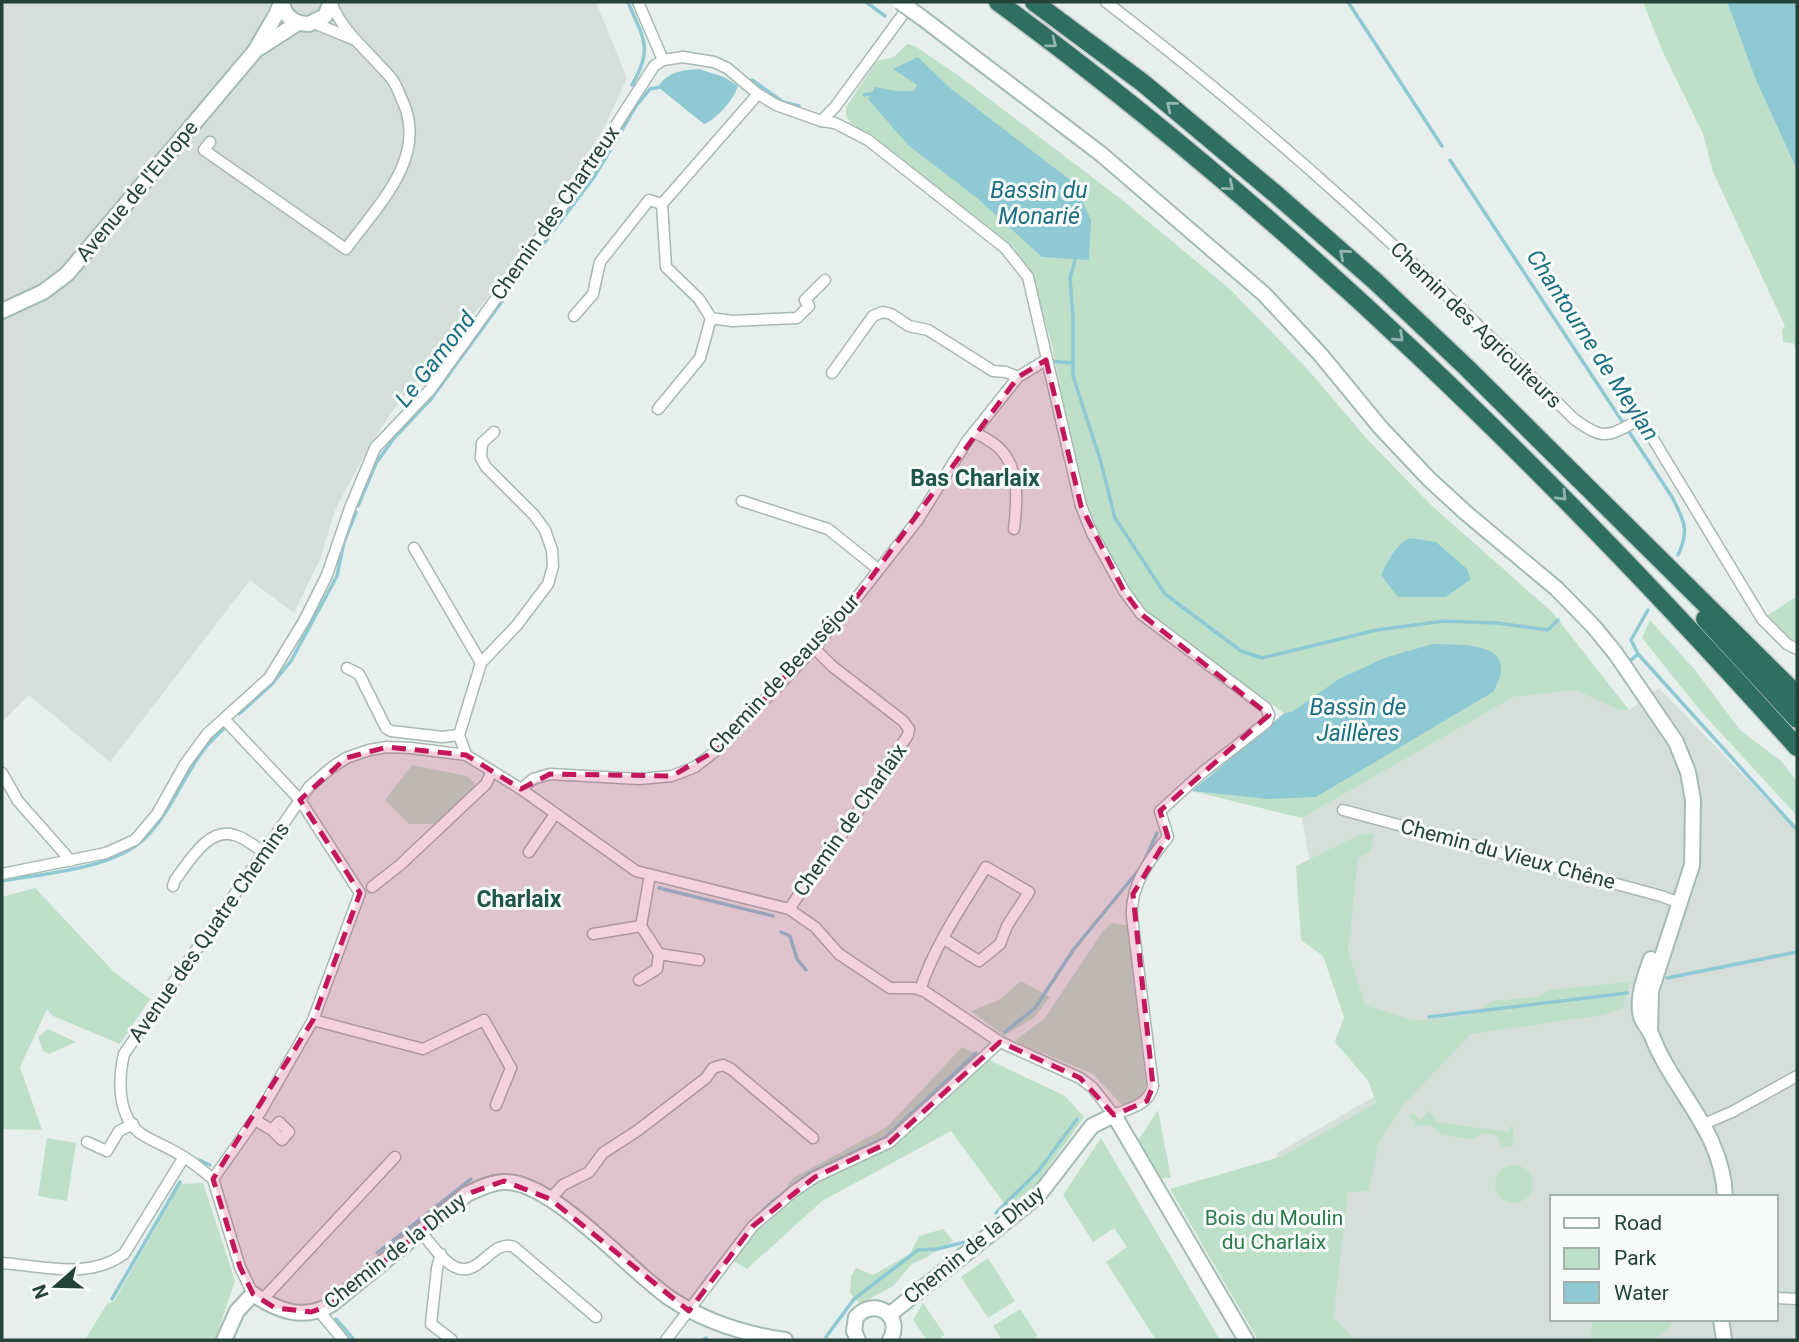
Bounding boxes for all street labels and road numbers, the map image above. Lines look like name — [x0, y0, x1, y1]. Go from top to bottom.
street label: Avenue de l'Europe — [71, 116, 203, 266]
street label: Chemin des Chartreux — [486, 121, 624, 305]
street label: Chemin des Agriculteurs — [1385, 237, 1567, 413]
street label: Chemin de Beauséjour — [704, 589, 864, 759]
street label: Chemin de Charlaix — [788, 739, 912, 901]
street label: Chemin du Vieux Chêne — [1398, 814, 1618, 894]
street label: Avenue des Quatre Chemins — [124, 817, 294, 1047]
street label: Chemin de la Dhuy — [899, 1181, 1049, 1309]
street label: Chemin de la Dhuy — [319, 1188, 471, 1314]

